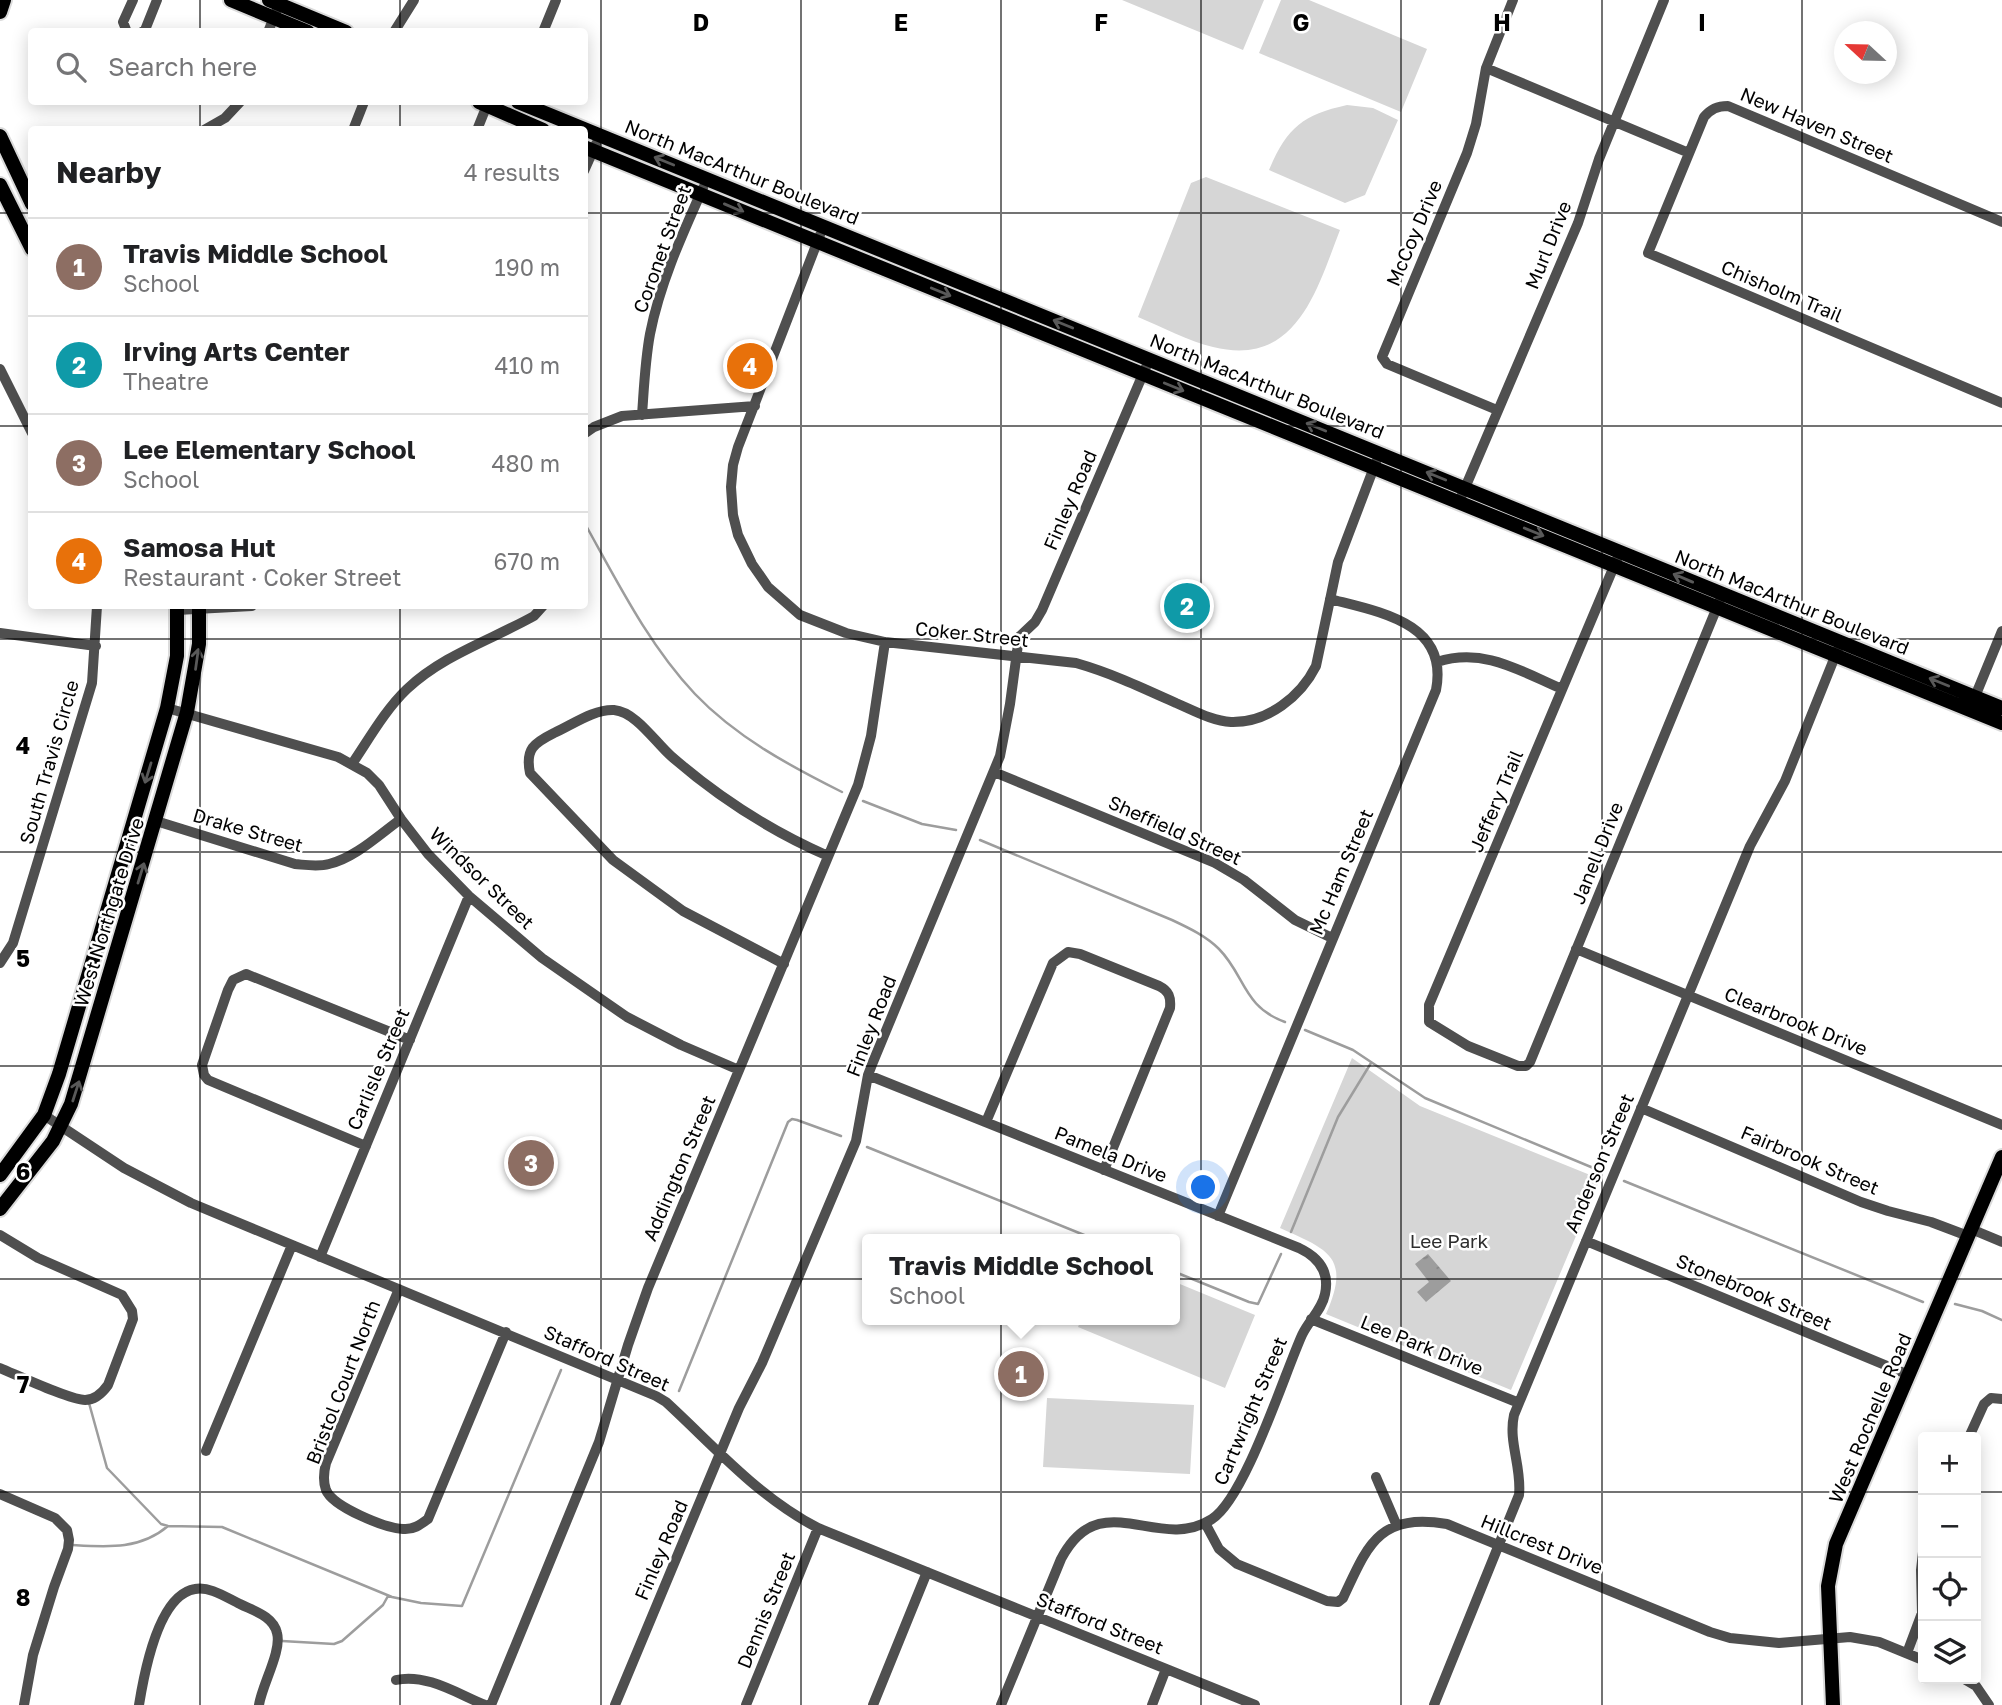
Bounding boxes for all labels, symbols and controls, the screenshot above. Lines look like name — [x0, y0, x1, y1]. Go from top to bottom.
text: D — [693, 8, 709, 36]
text: E — [894, 8, 908, 36]
text: F — [1094, 8, 1108, 36]
text: G — [1293, 8, 1309, 36]
text: H — [1493, 8, 1511, 36]
text: I — [1698, 8, 1706, 36]
north arrow — [1834, 21, 1897, 84]
search box — [28, 28, 588, 105]
icon: search — [52, 48, 90, 86]
text: Search here — [108, 51, 257, 82]
street label: New Haven Street — [1737, 82, 1897, 167]
street label: North MacArthur Boulevard — [622, 114, 863, 229]
text: Nearby — [56, 154, 161, 190]
one-way arrow — [654, 154, 676, 167]
text: 4 results — [464, 158, 560, 186]
street label: McCoy Drive — [1381, 176, 1446, 289]
street label: Coronet Street — [628, 182, 695, 316]
street label: Murl Drive — [1519, 197, 1576, 292]
one-way arrow — [722, 202, 744, 215]
text: Travis Middle School — [123, 238, 388, 269]
text: 1 — [73, 253, 85, 281]
text: 190 m — [495, 253, 560, 281]
street label: Chisholm Trail — [1718, 255, 1846, 326]
text: School — [123, 269, 199, 297]
one-way arrow — [930, 287, 952, 300]
one-way arrow — [1053, 317, 1075, 330]
street label: North MacArthur Boulevard — [1147, 328, 1388, 443]
text: Irving Arts Center — [123, 336, 350, 367]
pin: 4 — [727, 340, 773, 392]
text: 2 — [72, 351, 86, 379]
text: 410 m — [494, 351, 560, 379]
text: Theatre — [123, 367, 209, 395]
one-way arrow — [1163, 381, 1185, 394]
one-way arrow — [1306, 420, 1327, 433]
text: Lee Elementary School — [123, 434, 415, 465]
street label: Finley Road — [1038, 446, 1101, 553]
text: 3 — [72, 449, 86, 477]
text: 480 m — [492, 449, 560, 477]
text: School — [123, 465, 199, 493]
one-way arrow — [1426, 469, 1448, 482]
one-way arrow — [1523, 527, 1545, 540]
text: Samosa Hut — [123, 532, 276, 563]
street label: North MacArthur Boulevard — [1672, 544, 1913, 659]
text: 4 — [72, 547, 86, 575]
text: 670 m — [494, 547, 560, 575]
text: Restaurant · Coker Street — [123, 563, 401, 591]
one-way arrow — [1672, 571, 1694, 584]
pin: 2 — [1164, 580, 1210, 632]
street label: Coker Street — [914, 616, 1030, 651]
one-way arrow — [191, 648, 204, 671]
one-way arrow — [1928, 675, 1950, 688]
street label: South Travis Circle — [14, 677, 83, 847]
text: 4 — [16, 731, 30, 759]
street label: Jeffery Trail — [1464, 746, 1527, 855]
one-way arrow — [140, 762, 153, 784]
street label: Sheffield Street — [1105, 790, 1245, 869]
street label: Janell Drive — [1566, 798, 1627, 907]
street label: Drake Street — [190, 803, 306, 856]
street label: Mc Ham Street — [1304, 805, 1377, 938]
street label: West Northgate Drive — [69, 815, 148, 1009]
street label: Windsor Street — [425, 822, 539, 933]
one-way arrow — [135, 862, 148, 884]
text: 5 — [16, 944, 30, 972]
street label: Finley Road — [841, 972, 900, 1080]
street label: Clearbrook Drive — [1721, 981, 1871, 1060]
street label: Carlisle Street — [342, 1004, 414, 1133]
one-way arrow — [70, 1080, 83, 1102]
street label: Anderson Street — [1559, 1090, 1638, 1236]
street label: Addington Street — [637, 1091, 720, 1244]
street label: Pamela Drive — [1051, 1120, 1171, 1187]
street label: Fairbrook Street — [1738, 1120, 1883, 1199]
pin: 3 — [508, 1137, 554, 1189]
text: 6 — [16, 1157, 30, 1185]
your location — [1186, 1170, 1220, 1204]
park label: Lee Park — [1410, 1229, 1489, 1252]
popup — [862, 1234, 1180, 1325]
street label: Stonebrook Street — [1673, 1248, 1836, 1335]
text: Travis Middle School — [889, 1250, 1153, 1281]
text: School — [889, 1281, 965, 1309]
street label: Bristol Court North — [301, 1296, 384, 1467]
street label: Lee Park Drive — [1357, 1309, 1487, 1380]
street label: Stafford Street — [541, 1320, 674, 1396]
street label: West Rochelle Road — [1823, 1329, 1916, 1506]
street label: Cartwright Street — [1208, 1333, 1291, 1488]
pin: 1 — [998, 1348, 1044, 1400]
text: 7 — [17, 1370, 29, 1398]
map controls — [1918, 1432, 1981, 1684]
button: + — [1918, 1432, 1981, 1495]
button: − — [1918, 1495, 1981, 1558]
street label: Finley Road — [629, 1496, 692, 1603]
street label: Hillcrest Drive — [1478, 1509, 1607, 1578]
street label: Dennis Street — [732, 1548, 799, 1672]
button: locate — [1918, 1558, 1981, 1621]
text: 8 — [16, 1583, 30, 1611]
street label: Stafford Street — [1033, 1587, 1167, 1659]
button: layers — [1918, 1621, 1981, 1684]

